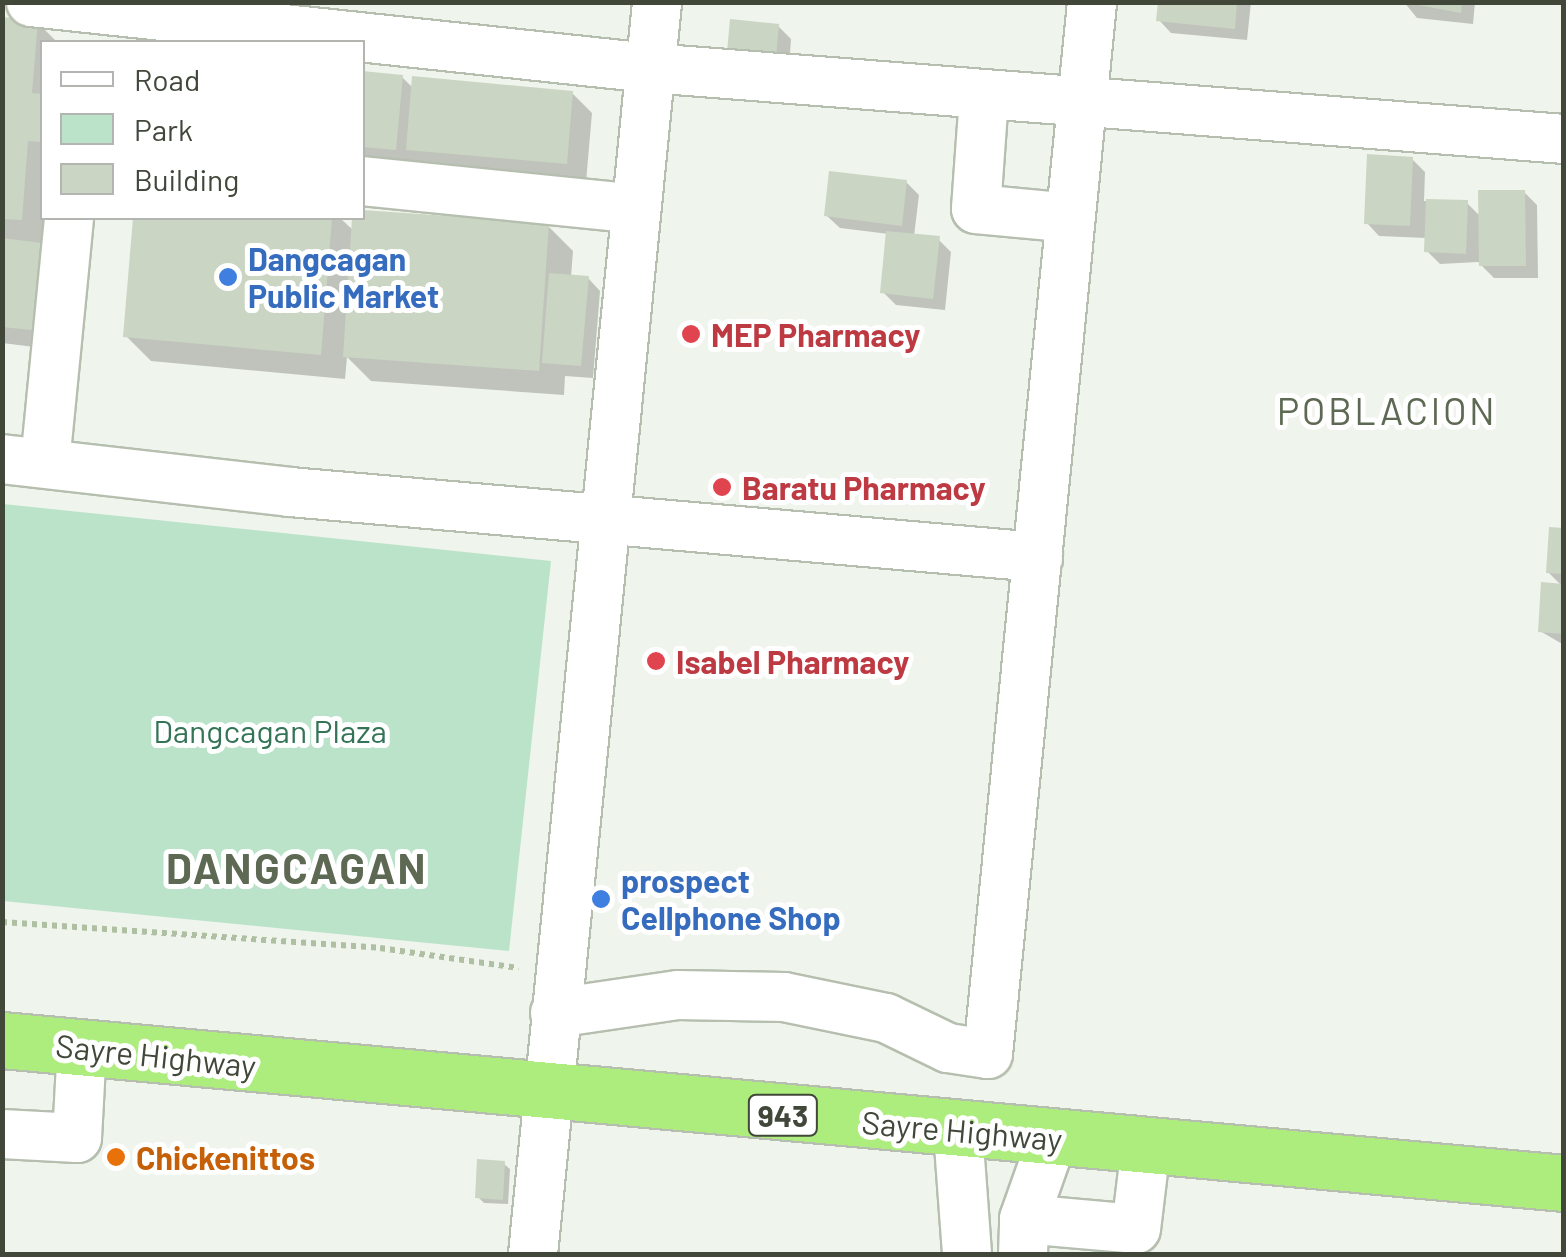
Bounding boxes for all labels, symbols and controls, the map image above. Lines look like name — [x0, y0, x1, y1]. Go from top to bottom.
legend — [40, 40, 365, 220]
text: Road — [134, 61, 200, 97]
text: Park — [134, 111, 193, 147]
text: Building — [134, 161, 239, 197]
place label: Dangcagan Public Market — [248, 240, 439, 315]
marker: Dangcagan Public Market — [217, 266, 239, 288]
place label: MEP Pharmacy — [711, 315, 920, 353]
marker: MEP Pharmacy — [680, 323, 702, 345]
district label: POBLACION — [1277, 388, 1497, 434]
place label: Baratu Pharmacy — [742, 468, 986, 506]
marker: Baratu Pharmacy — [711, 476, 733, 498]
place label: Isabel Pharmacy — [676, 642, 909, 680]
marker: Isabel Pharmacy — [645, 650, 667, 672]
park label: Dangcagan Plaza — [153, 711, 387, 749]
district label: DANGCAGAN — [166, 842, 428, 892]
place label: prospect Cellphone Shop — [621, 862, 841, 937]
marker: prospect Cellphone Shop — [590, 888, 612, 910]
street label: Sayre Highway — [54, 1025, 258, 1085]
road number: 943 — [746, 1090, 820, 1140]
street label: Sayre Highway — [860, 1102, 1064, 1158]
place label: Chickenittos — [136, 1138, 315, 1176]
marker: Chickenittos — [105, 1146, 127, 1168]

